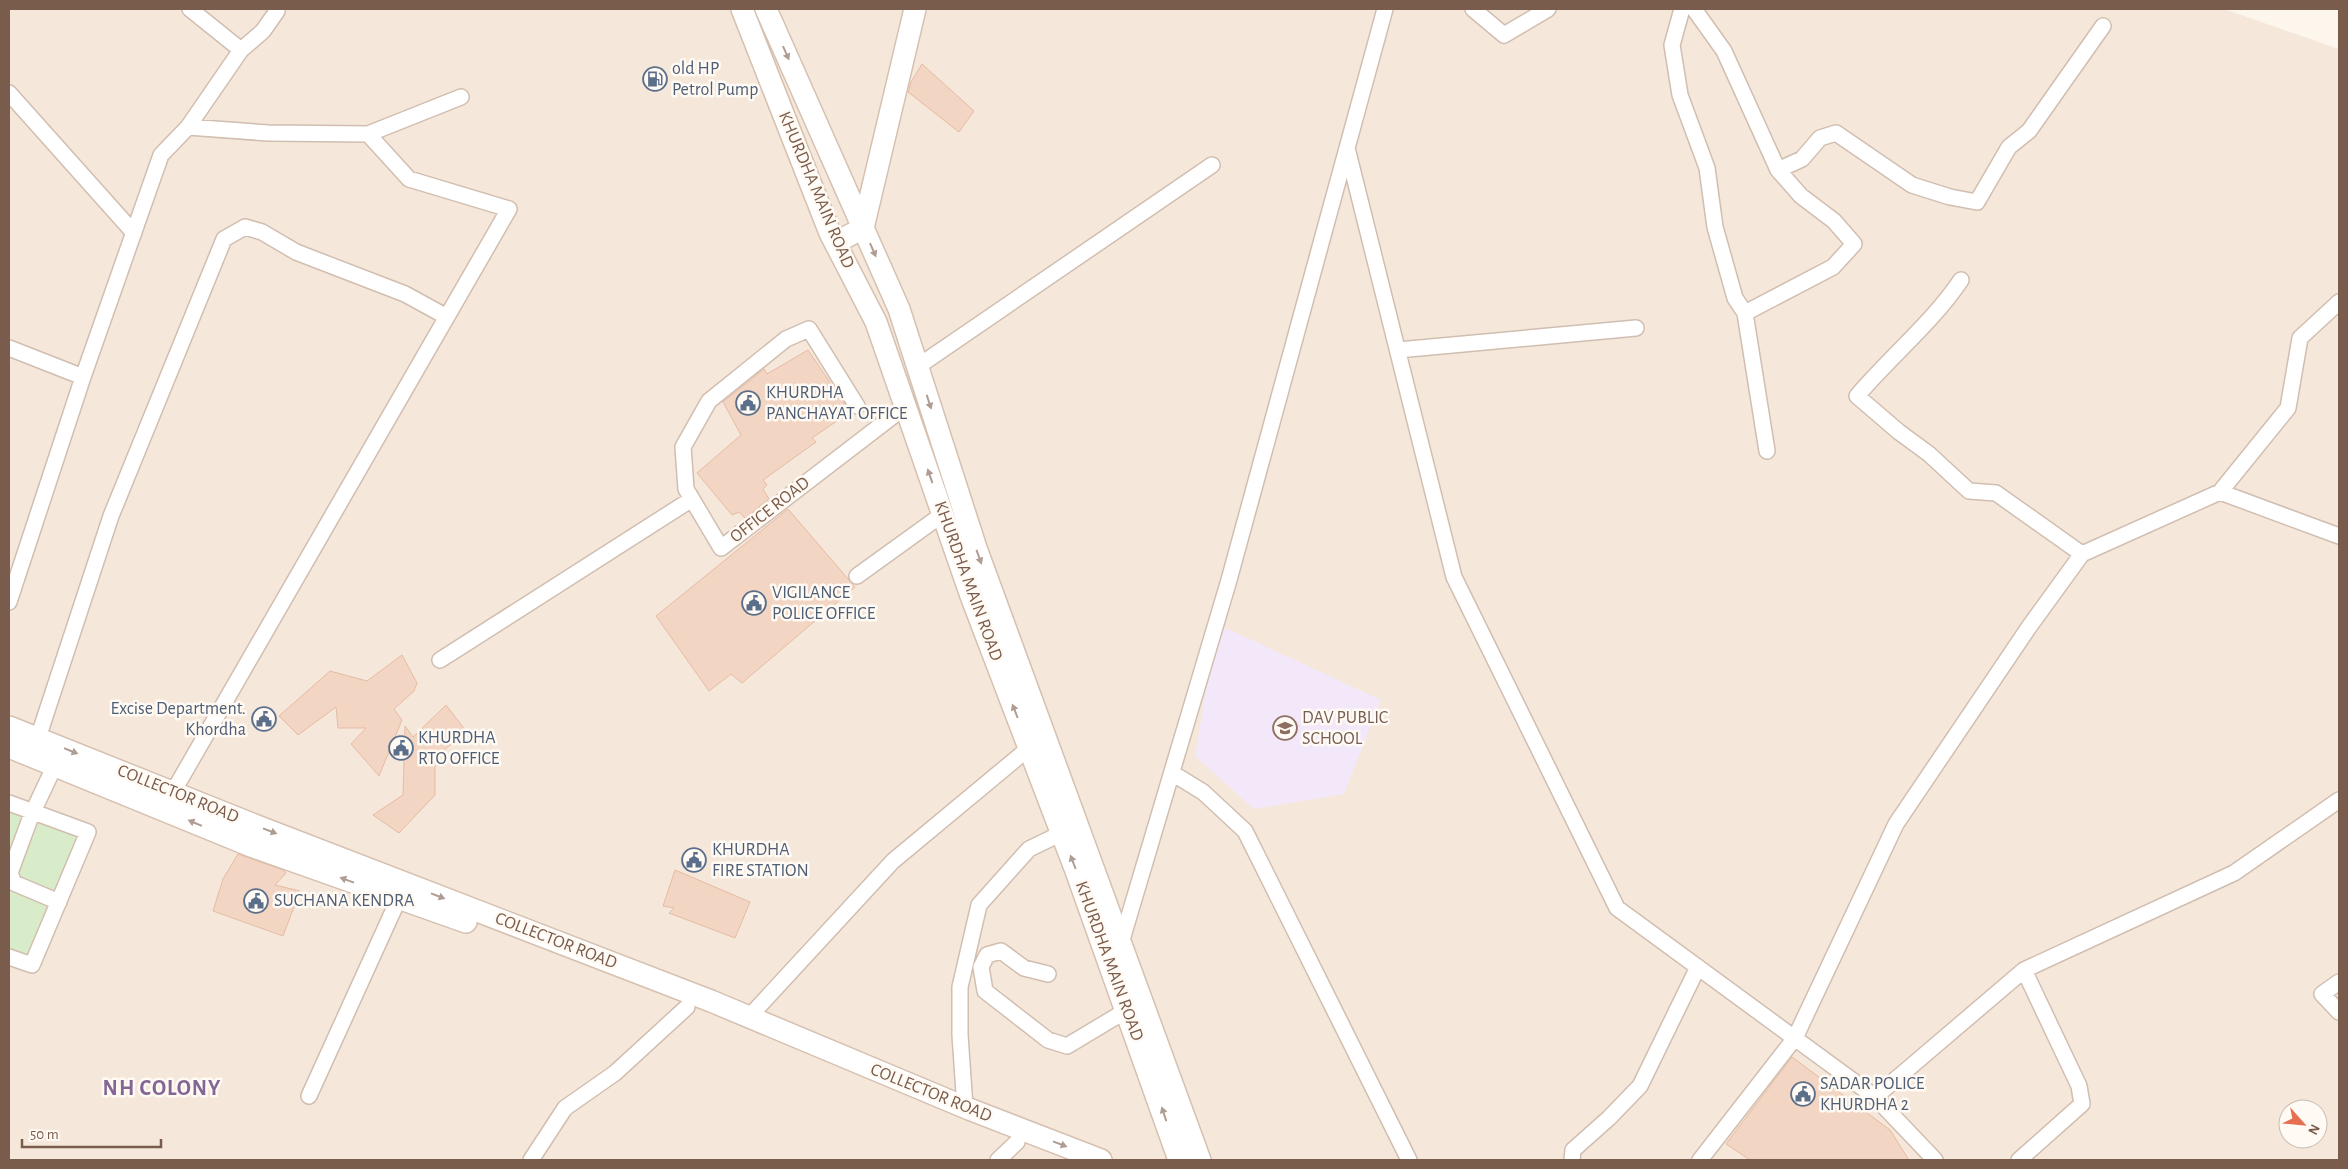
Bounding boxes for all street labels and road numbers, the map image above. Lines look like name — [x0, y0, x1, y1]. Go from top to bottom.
street label: KHURDHA MAIN ROAD — [775, 109, 857, 271]
street label: OFFICE ROAD — [727, 473, 813, 547]
street label: KHURDHA MAIN ROAD — [931, 499, 1005, 663]
street label: COLLECTOR ROAD — [115, 761, 241, 827]
street label: KHURDHA MAIN ROAD — [1072, 879, 1146, 1043]
street label: COLLECTOR ROAD — [493, 909, 619, 973]
street label: COLLECTOR ROAD — [868, 1060, 994, 1126]

